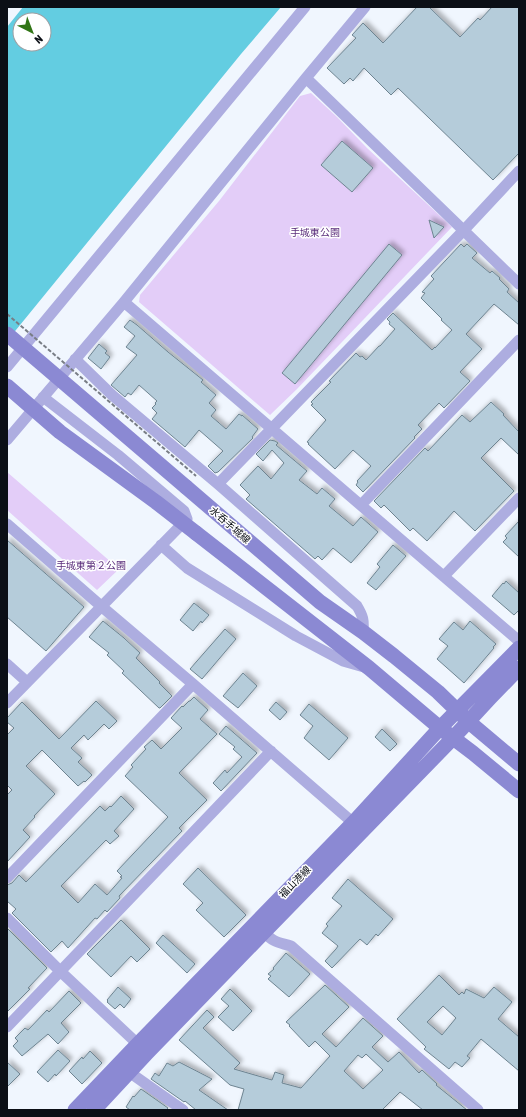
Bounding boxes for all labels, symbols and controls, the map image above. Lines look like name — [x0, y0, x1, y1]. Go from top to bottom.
north arrow — [12, 12, 52, 52]
text: N — [32, 33, 45, 46]
park label: 手城東公園 — [290, 227, 340, 238]
street label: 水呑手城線 — [208, 504, 252, 546]
park label: 手城東第２公園 — [56, 560, 126, 571]
street label: 福山港線 — [277, 864, 313, 900]

